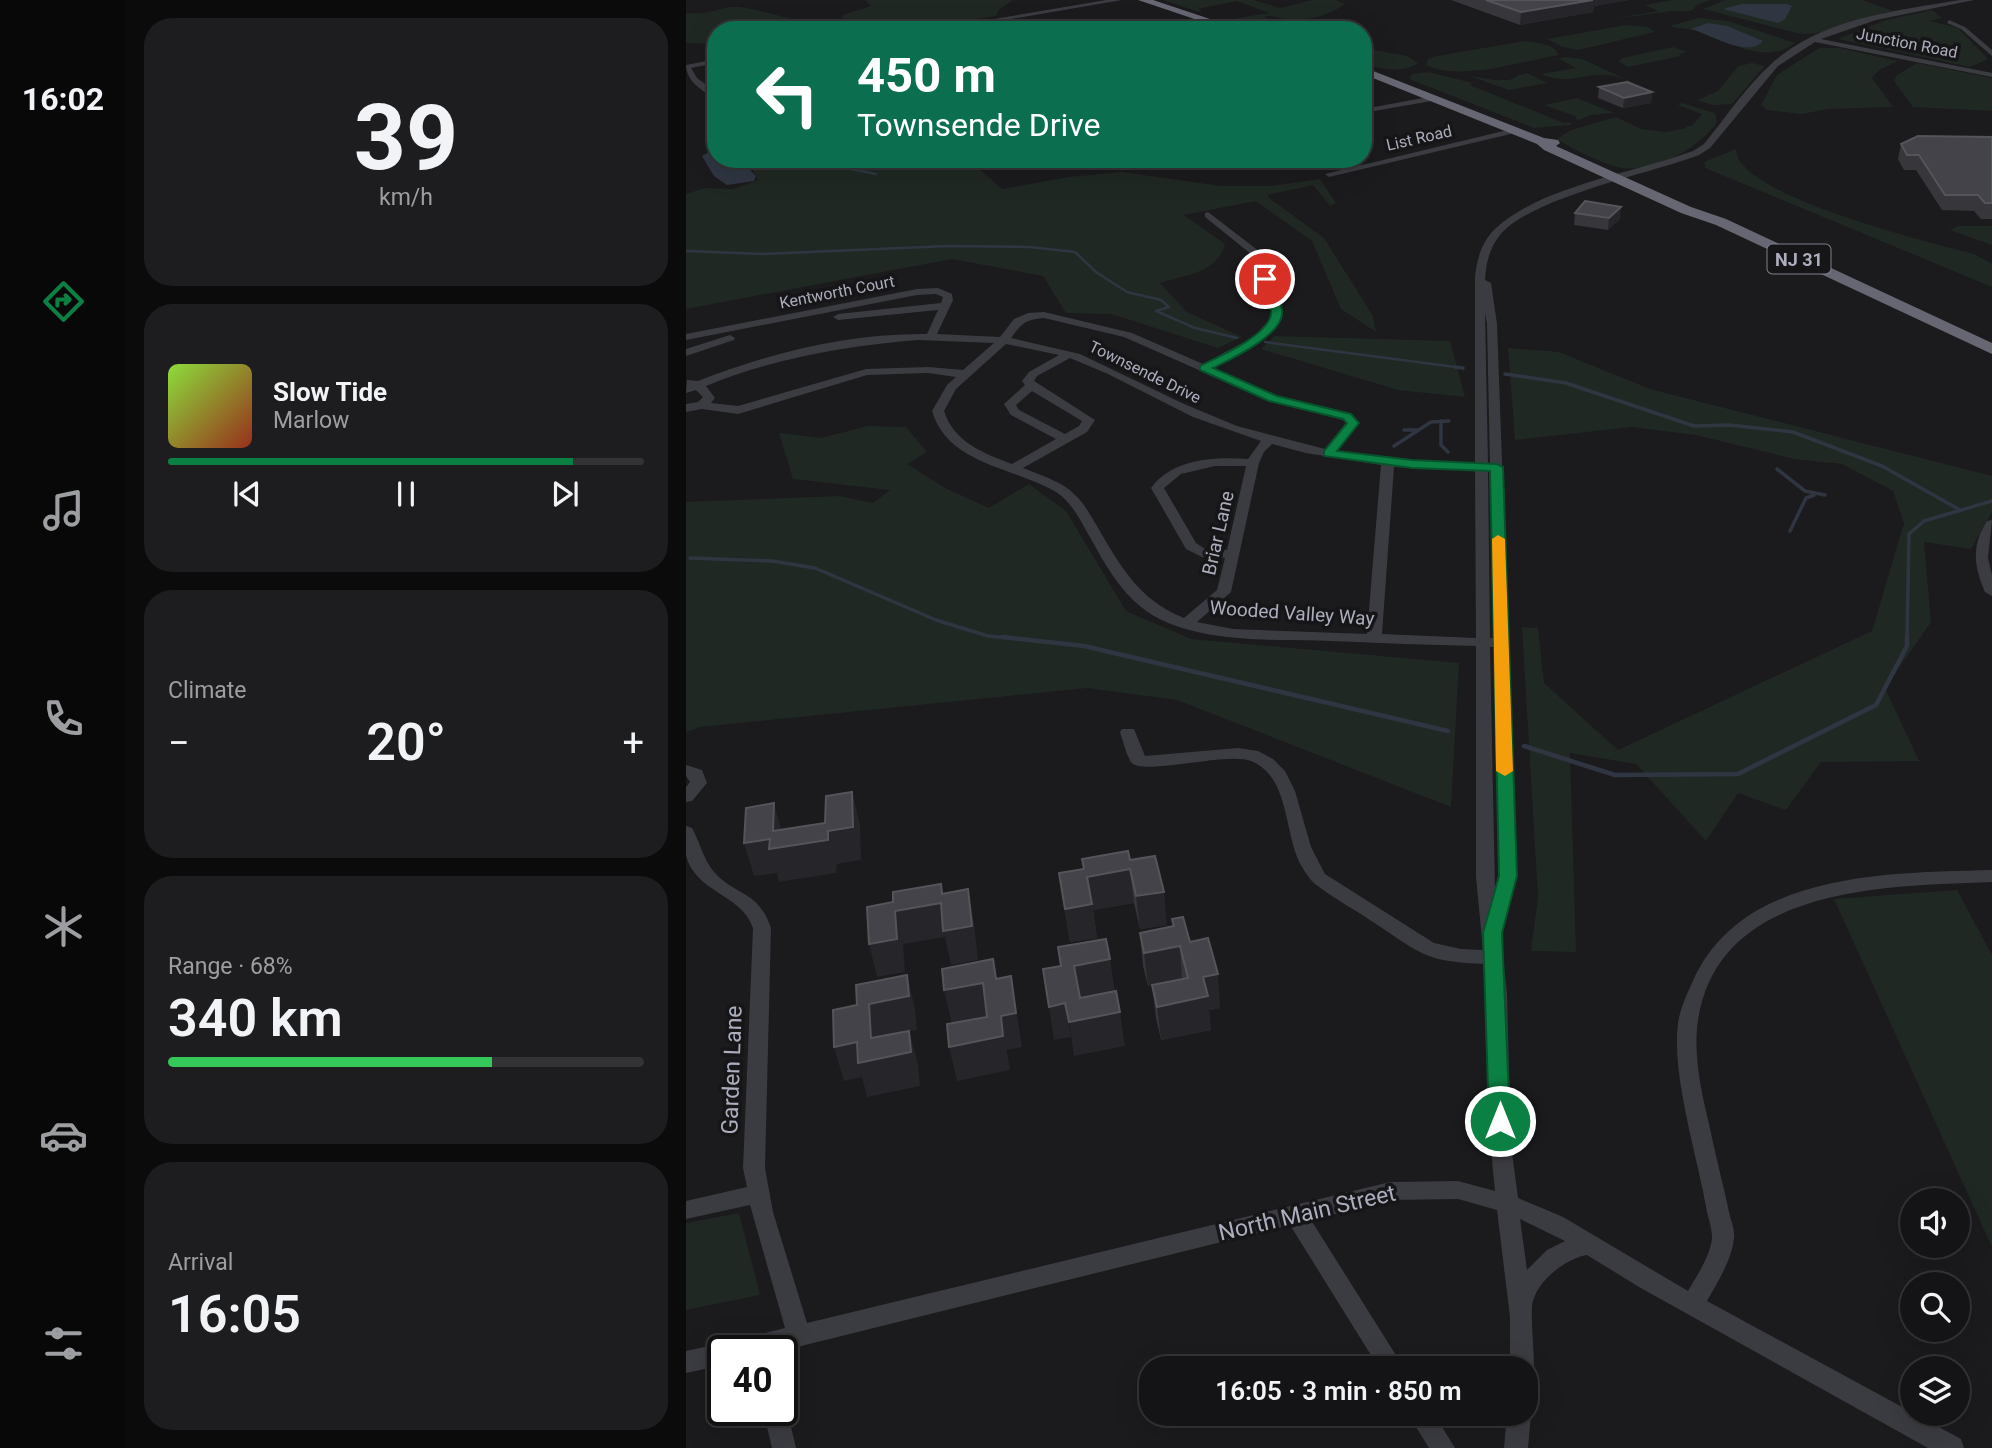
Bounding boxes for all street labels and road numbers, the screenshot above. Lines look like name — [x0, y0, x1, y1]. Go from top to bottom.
street label: Junction Road — [1855, 24, 1959, 62]
street label: List Road — [1384, 121, 1454, 155]
road number: NJ 31 — [1768, 244, 1830, 274]
street label: Kentworth Court — [778, 272, 896, 312]
street label: Townsende Drive — [1086, 337, 1204, 407]
street label: Briar Lane — [1197, 489, 1239, 577]
street label: Wooded Valley Way — [1209, 596, 1375, 630]
street label: Garden Lane — [716, 1005, 748, 1135]
street label: North Main Street — [1216, 1179, 1398, 1247]

